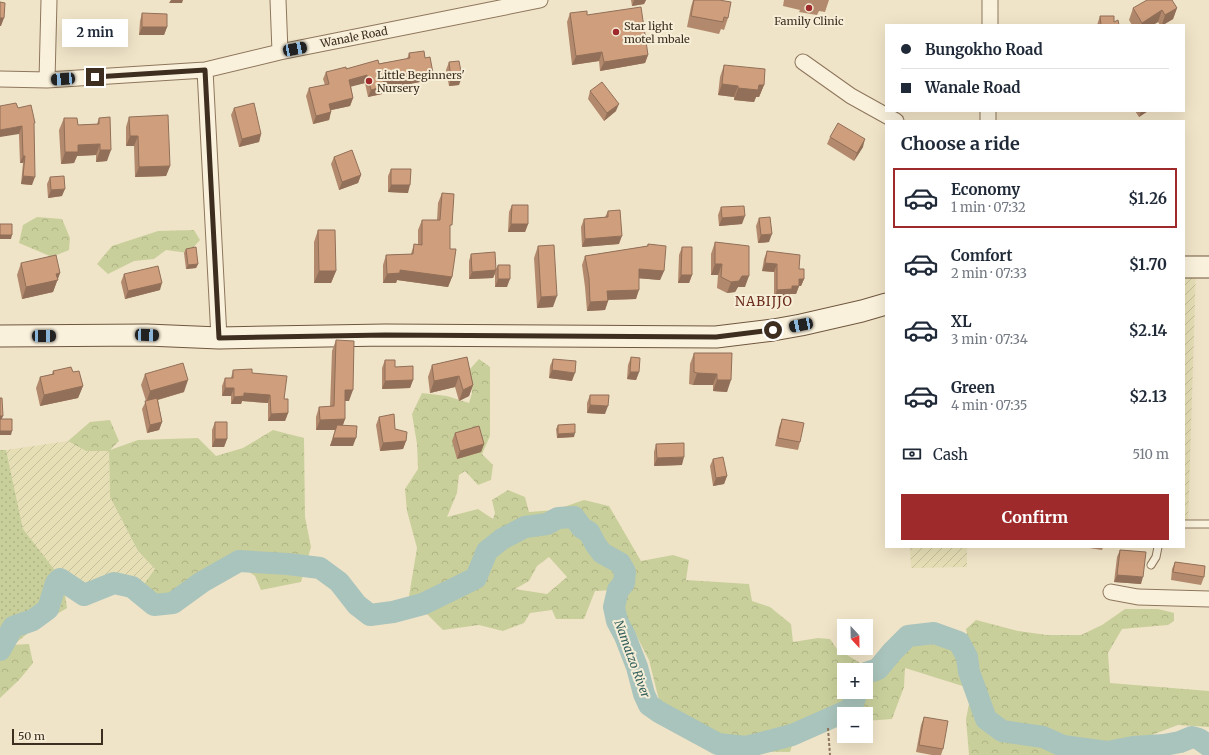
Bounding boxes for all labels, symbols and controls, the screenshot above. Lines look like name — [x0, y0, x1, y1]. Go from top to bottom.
marker: Family Clinic — [804, 3, 814, 13]
place label: Family Clinic — [774, 14, 844, 28]
callout: 2 min — [62, 19, 128, 47]
place label: Star light motel mbale — [624, 19, 690, 46]
text: 2 min — [76, 24, 114, 41]
street label: Wanale Road — [318, 24, 389, 51]
marker: Star light motel mbale — [611, 27, 621, 37]
text: Bungokho Road — [925, 40, 1043, 59]
car — [282, 41, 308, 57]
route end — [86, 68, 104, 86]
place label: Little Beginners' Nursery — [377, 68, 465, 95]
car — [51, 72, 75, 86]
marker: Little Beginners' Nursery — [364, 76, 374, 86]
text: Wanale Road — [925, 78, 1021, 97]
text: Choose a ride — [901, 132, 1020, 155]
icon: car — [903, 180, 939, 216]
text: Economy — [951, 180, 1020, 199]
text: $1.26 — [1128, 189, 1167, 208]
text: 1 min · 07:32 — [951, 199, 1026, 216]
icon: car — [903, 246, 939, 282]
text: Comfort — [951, 246, 1012, 265]
text: $1.70 — [1129, 255, 1167, 274]
text: 2 min · 07:33 — [951, 265, 1027, 282]
district label: NABIJJO — [735, 293, 793, 310]
icon: car — [903, 312, 939, 348]
text: XL — [951, 312, 972, 331]
car — [788, 317, 814, 333]
route start — [764, 321, 782, 339]
text: $2.14 — [1129, 321, 1167, 340]
car — [135, 329, 159, 341]
car — [32, 330, 56, 342]
text: 3 min · 07:34 — [951, 331, 1028, 348]
icon: car — [903, 378, 939, 414]
text: Green — [951, 378, 995, 397]
text: $2.13 — [1129, 387, 1167, 406]
text: 4 min · 07:35 — [951, 397, 1027, 414]
icon: cash — [901, 443, 923, 465]
text: Cash — [933, 445, 968, 464]
text: 510 m — [1132, 446, 1169, 463]
button: Confirm — [901, 494, 1169, 540]
water label: Namatzo River — [611, 618, 654, 701]
north arrow — [837, 619, 873, 655]
map controls — [837, 619, 873, 743]
button: + — [837, 663, 873, 699]
button: − — [837, 707, 873, 743]
scale bar — [12, 727, 103, 746]
text: 50 m — [18, 729, 45, 743]

